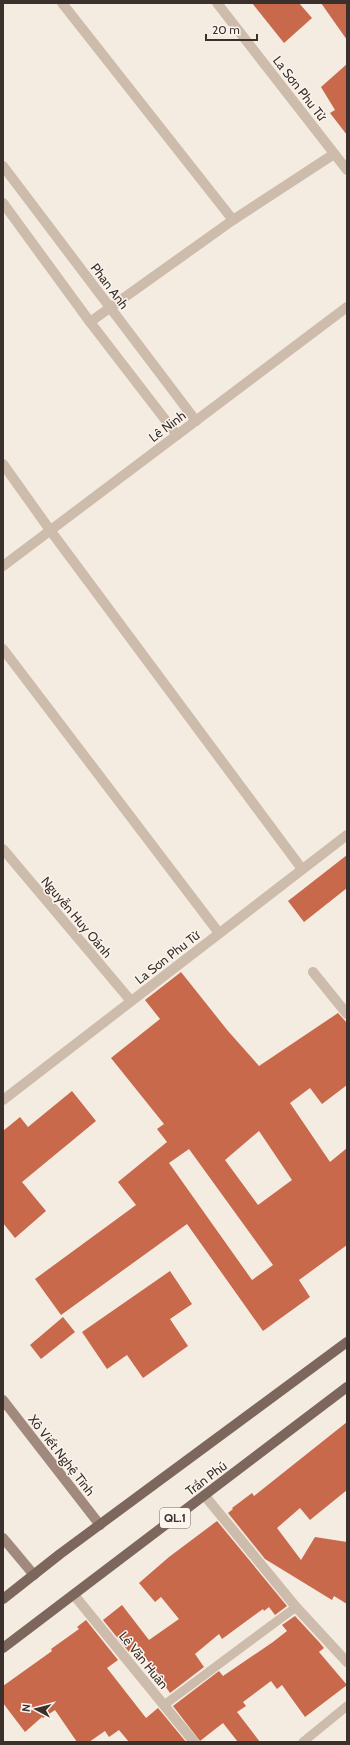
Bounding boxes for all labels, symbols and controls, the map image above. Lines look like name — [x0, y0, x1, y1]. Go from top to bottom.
scale bar — [206, 16, 257, 42]
text: 20 m — [212, 22, 240, 37]
street label: La Sơn Phu Tử — [270, 53, 331, 124]
street label: Phan Anh — [88, 260, 132, 312]
street label: Lê Ninh — [145, 407, 189, 445]
street label: Nguyễn Huy Oánh — [38, 873, 116, 961]
street label: La Sơn Phu Tử — [132, 926, 203, 987]
street label: Xô Viết Nghệ Tĩnh — [25, 1411, 99, 1499]
street label: Trần Phú — [182, 1457, 230, 1499]
road number: QL.1 — [160, 1508, 190, 1528]
street label: Lê Văn Huân — [116, 1628, 172, 1692]
north arrow — [16, 1689, 56, 1729]
text: N — [19, 1703, 33, 1712]

